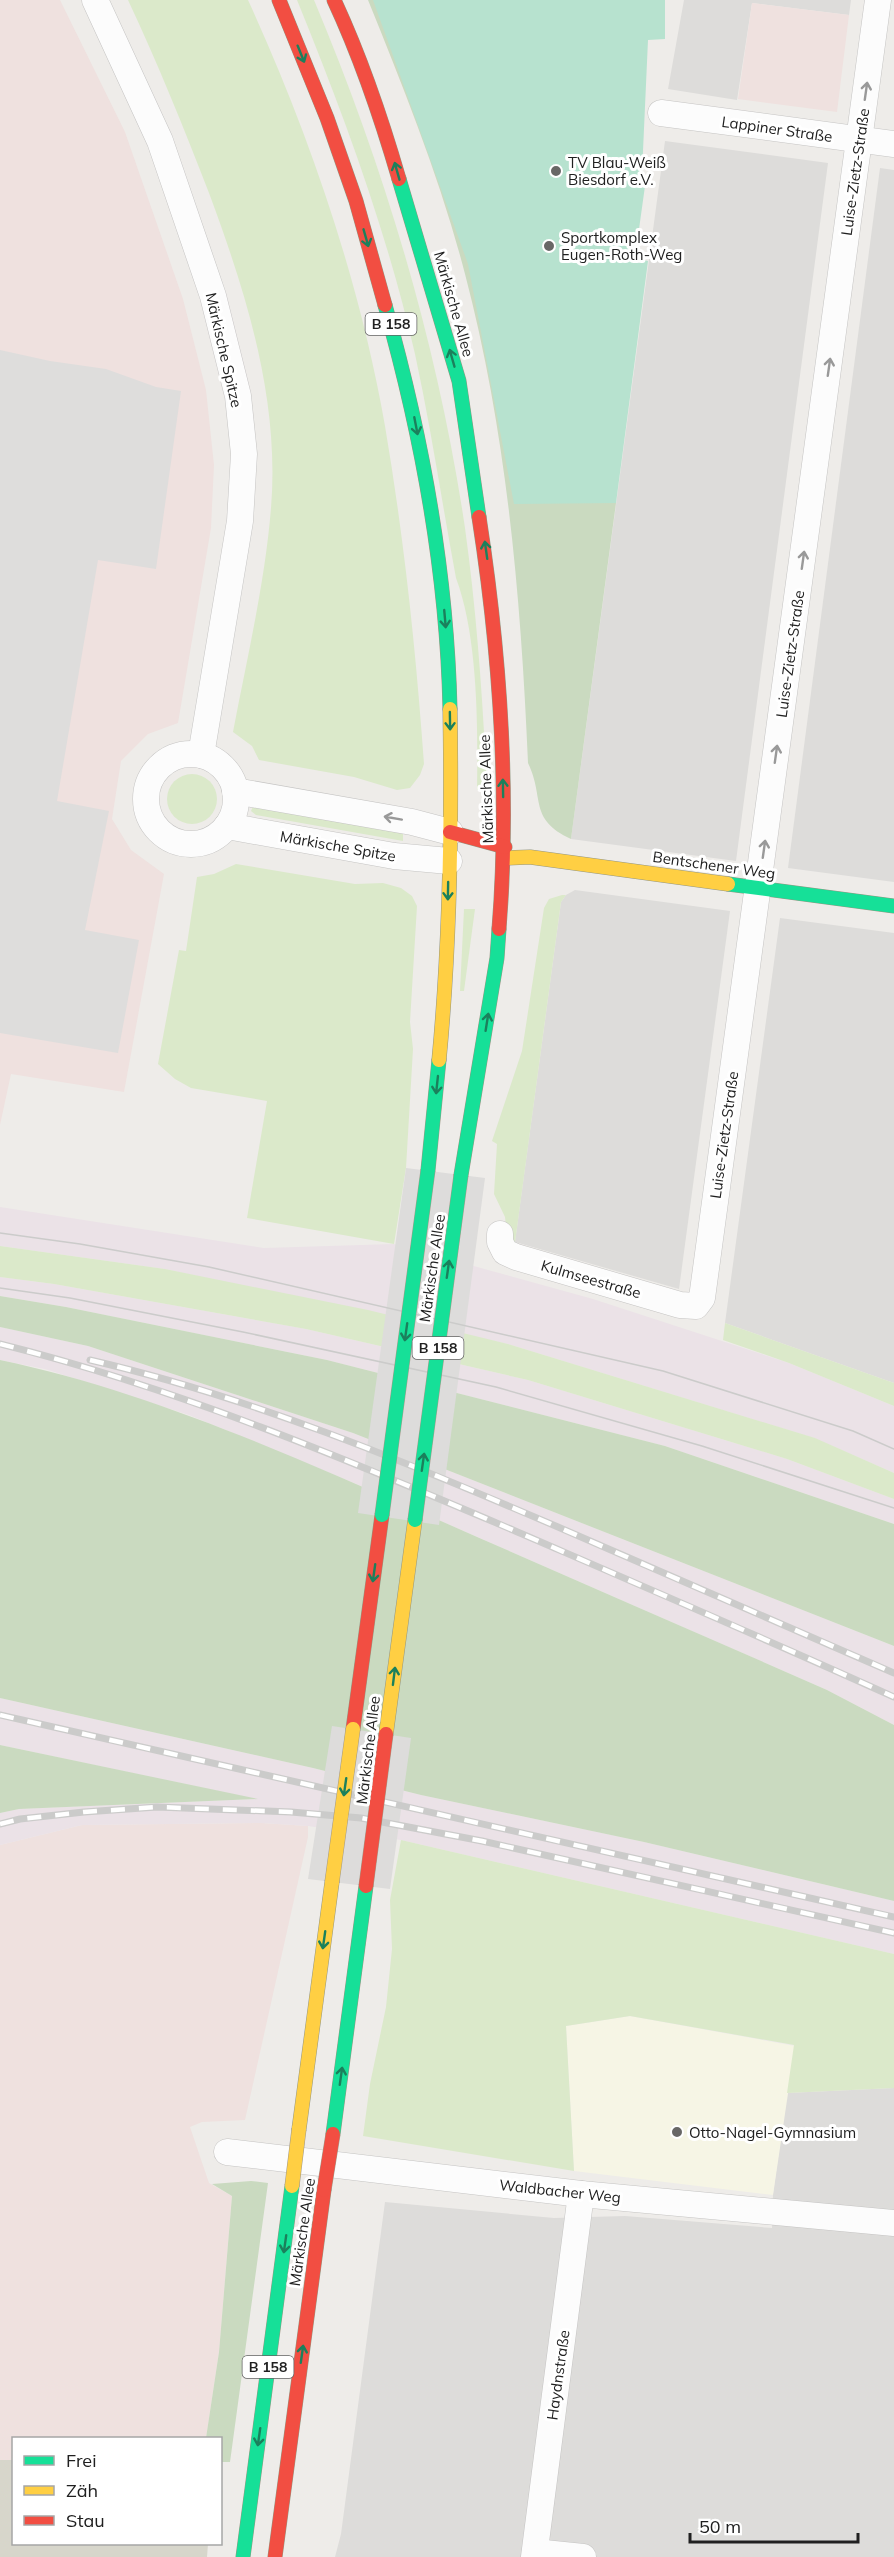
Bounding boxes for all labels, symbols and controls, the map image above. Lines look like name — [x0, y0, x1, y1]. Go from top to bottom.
one-way arrow — [296, 44, 307, 63]
one-way arrow — [861, 81, 872, 101]
street label: Luise-Zietz-Straße — [837, 107, 873, 237]
street label: Lappiner Straße — [720, 112, 834, 146]
place label: TV Blau-Weiß Biesdorf e.V. — [568, 153, 666, 189]
one-way arrow — [391, 162, 402, 181]
marker: TV Blau-Weiß Biesdorf e.V. — [549, 164, 563, 178]
one-way arrow — [361, 228, 372, 247]
place label: Sportkomplex Eugen-Roth-Weg — [561, 228, 682, 264]
marker: Sportkomplex Eugen-Roth-Weg — [542, 239, 556, 253]
street label: Märkische Allee — [430, 249, 478, 359]
street label: Märkische Spitze — [202, 291, 246, 409]
road number: B 158 — [366, 313, 416, 335]
one-way arrow — [446, 349, 457, 368]
one-way arrow — [823, 358, 834, 377]
one-way arrow — [411, 416, 422, 435]
one-way arrow — [480, 541, 491, 561]
one-way arrow — [797, 551, 808, 571]
street label: Luise-Zietz-Straße — [772, 589, 808, 719]
one-way arrow — [440, 608, 451, 628]
one-way arrow — [444, 710, 456, 730]
street label: Märkische Allee — [475, 734, 497, 844]
one-way arrow — [771, 744, 782, 764]
one-way arrow — [497, 779, 509, 799]
one-way arrow — [384, 812, 403, 823]
street label: Märkische Spitze — [279, 826, 397, 866]
one-way arrow — [758, 840, 769, 860]
street label: Bentschener Weg — [652, 847, 776, 883]
one-way arrow — [442, 880, 454, 900]
one-way arrow — [482, 1012, 493, 1032]
street label: Luise-Zietz-Straße — [706, 1070, 742, 1200]
one-way arrow — [431, 1075, 442, 1095]
street label: Märkische Allee — [415, 1213, 449, 1323]
street label: Kulmseestraße — [539, 1256, 643, 1302]
one-way arrow — [443, 1260, 454, 1279]
one-way arrow — [400, 1322, 411, 1342]
road number: B 158 — [412, 1337, 464, 1359]
one-way arrow — [417, 1453, 428, 1473]
one-way arrow — [368, 1563, 379, 1583]
one-way arrow — [389, 1667, 400, 1687]
street label: Märkische Allee — [352, 1695, 384, 1805]
one-way arrow — [340, 1777, 351, 1797]
one-way arrow — [319, 1930, 330, 1949]
one-way arrow — [336, 2066, 347, 2086]
place label: Otto-Nagel-Gymnasium — [689, 2123, 856, 2142]
marker: Otto-Nagel-Gymnasium — [670, 2125, 684, 2139]
street label: Waldbacher Weg — [498, 2175, 622, 2207]
street label: Märkische Allee — [285, 2177, 319, 2287]
one-way arrow — [279, 2234, 290, 2253]
street label: Haydnstraße — [542, 2329, 574, 2421]
one-way arrow — [297, 2345, 308, 2364]
road number: B 158 — [242, 2356, 294, 2378]
one-way arrow — [253, 2427, 264, 2447]
legend — [12, 2437, 222, 2545]
text: Frei — [66, 2449, 96, 2472]
text: Zäh — [66, 2479, 98, 2502]
scale bar — [690, 2506, 858, 2544]
text: Stau — [66, 2509, 105, 2532]
text: 50 m — [699, 2515, 741, 2538]

